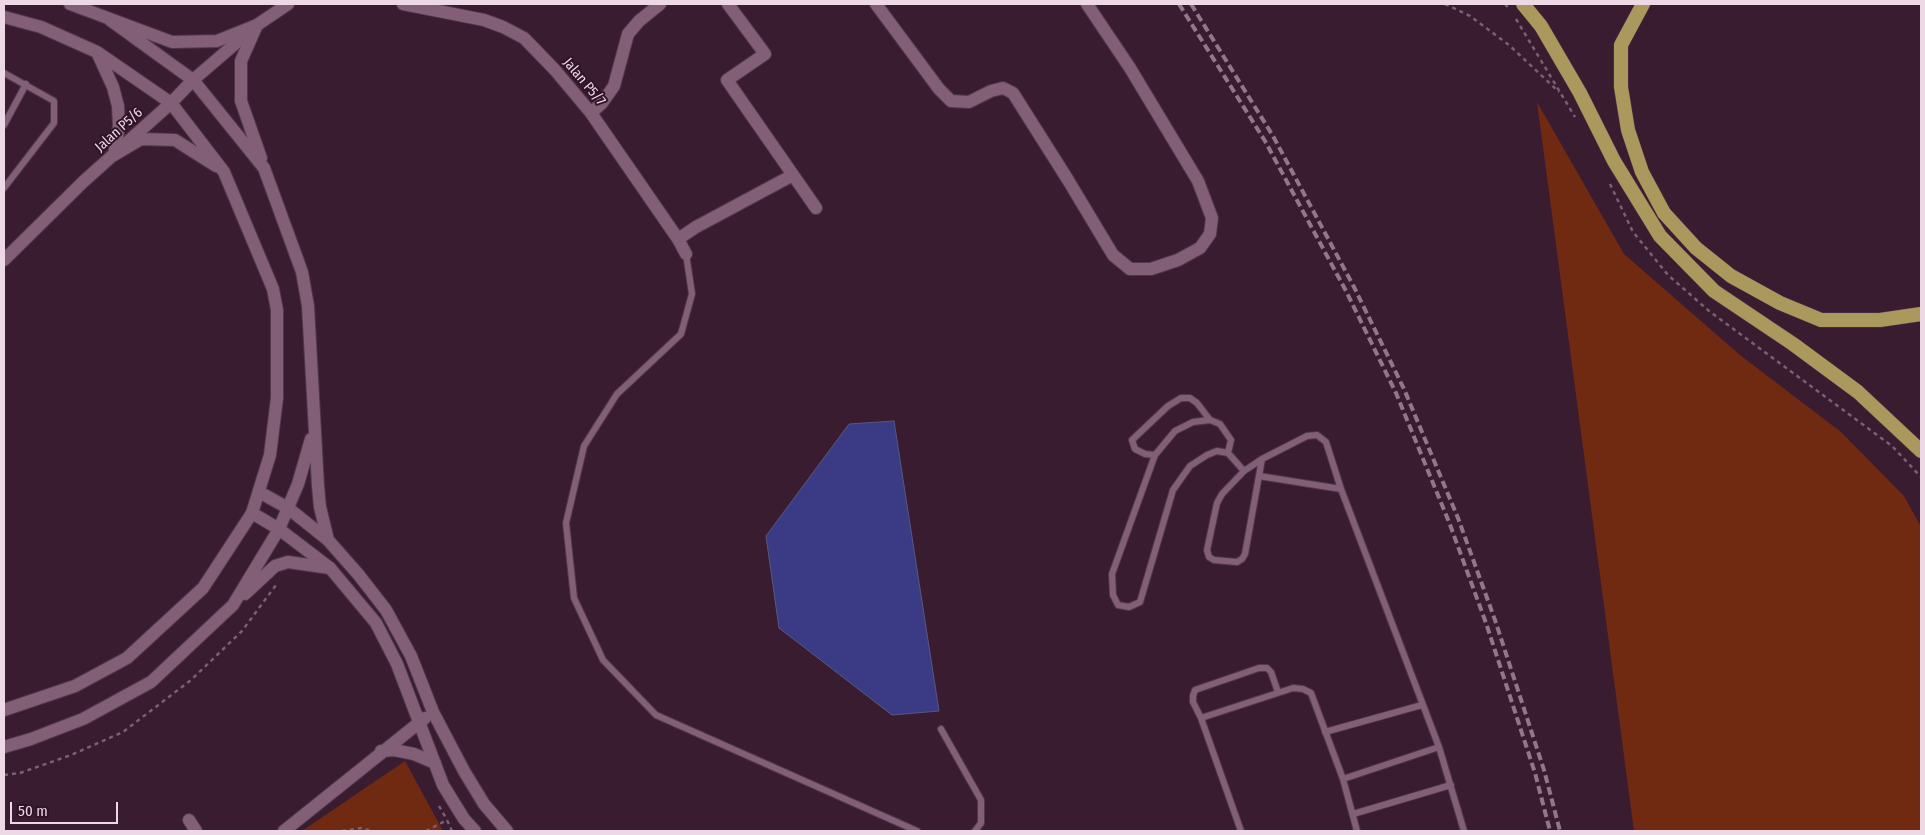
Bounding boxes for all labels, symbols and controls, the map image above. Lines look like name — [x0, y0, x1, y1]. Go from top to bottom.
street label: Jalan P5/7 — [559, 55, 609, 109]
street label: Jalan P5/6 — [92, 104, 146, 156]
scale bar — [12, 792, 120, 824]
text: 50 m — [18, 802, 48, 820]

